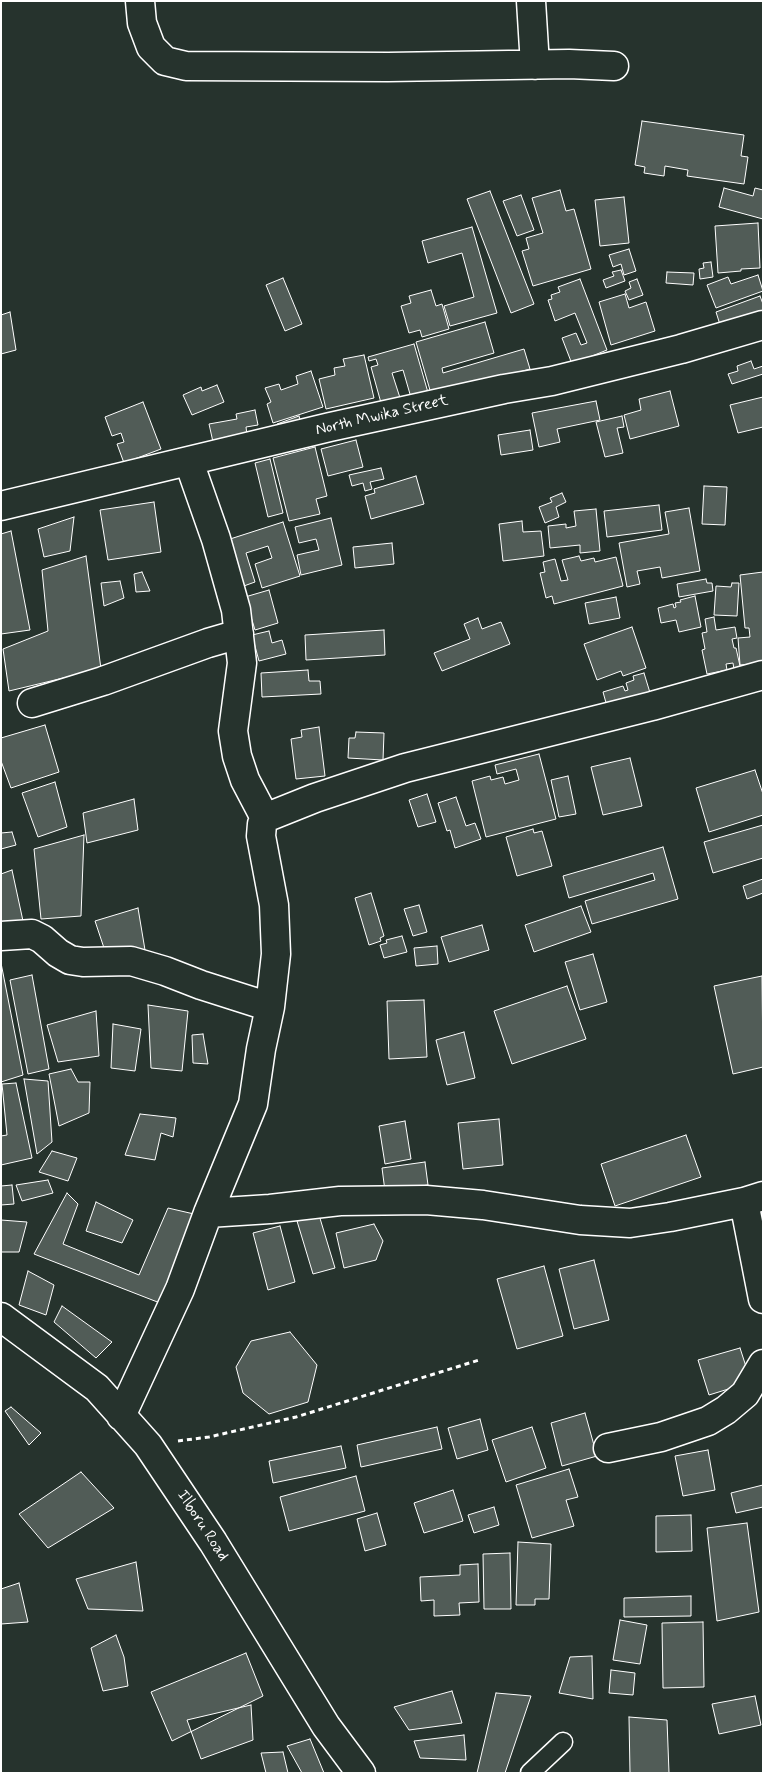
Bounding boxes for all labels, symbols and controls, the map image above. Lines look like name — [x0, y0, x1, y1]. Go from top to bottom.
street label: North Mwika Street — [314, 391, 450, 441]
street label: Ilboru Road — [172, 1487, 232, 1565]

